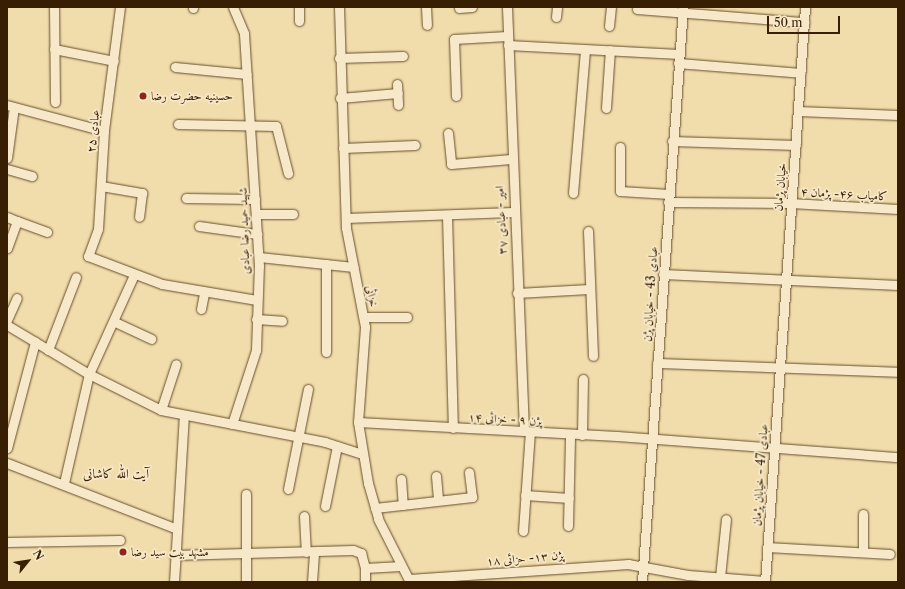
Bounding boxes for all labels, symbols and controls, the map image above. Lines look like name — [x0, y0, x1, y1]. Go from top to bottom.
scale bar — [769, 8, 842, 34]
text: 50 m — [774, 15, 803, 30]
place label: حسینیه حضرت رضا — [151, 89, 233, 103]
marker: حسینیه حضرت رضا — [138, 91, 148, 101]
street label: عبادی ۲۵ — [84, 109, 102, 153]
street label: خیابان پژمان — [771, 162, 789, 212]
street label: امیر - عبادی ۳۷ — [492, 185, 510, 255]
street label: کامیاب ۴۶- پژمان ۴ — [800, 185, 888, 203]
street label: شهید حمید رضا عبادی — [235, 187, 253, 275]
street label: عبادی 43 - خیابان پژن — [639, 246, 661, 342]
street label: خزائی — [363, 284, 381, 308]
street label: پژن ۹ - خزائی ۱۴ — [468, 410, 542, 428]
street label: عبادی 47 - خیابان پژمان — [749, 423, 771, 527]
district label: آیت الله کاشانی — [83, 465, 149, 481]
north arrow — [8, 541, 48, 581]
place label: مشهد بيت سيد رضا — [131, 545, 209, 559]
text: N — [30, 547, 47, 563]
marker: مشهد بيت سيد رضا — [118, 547, 128, 557]
street label: پژن ۱۳- حزائی ۱۸ — [486, 547, 564, 569]

